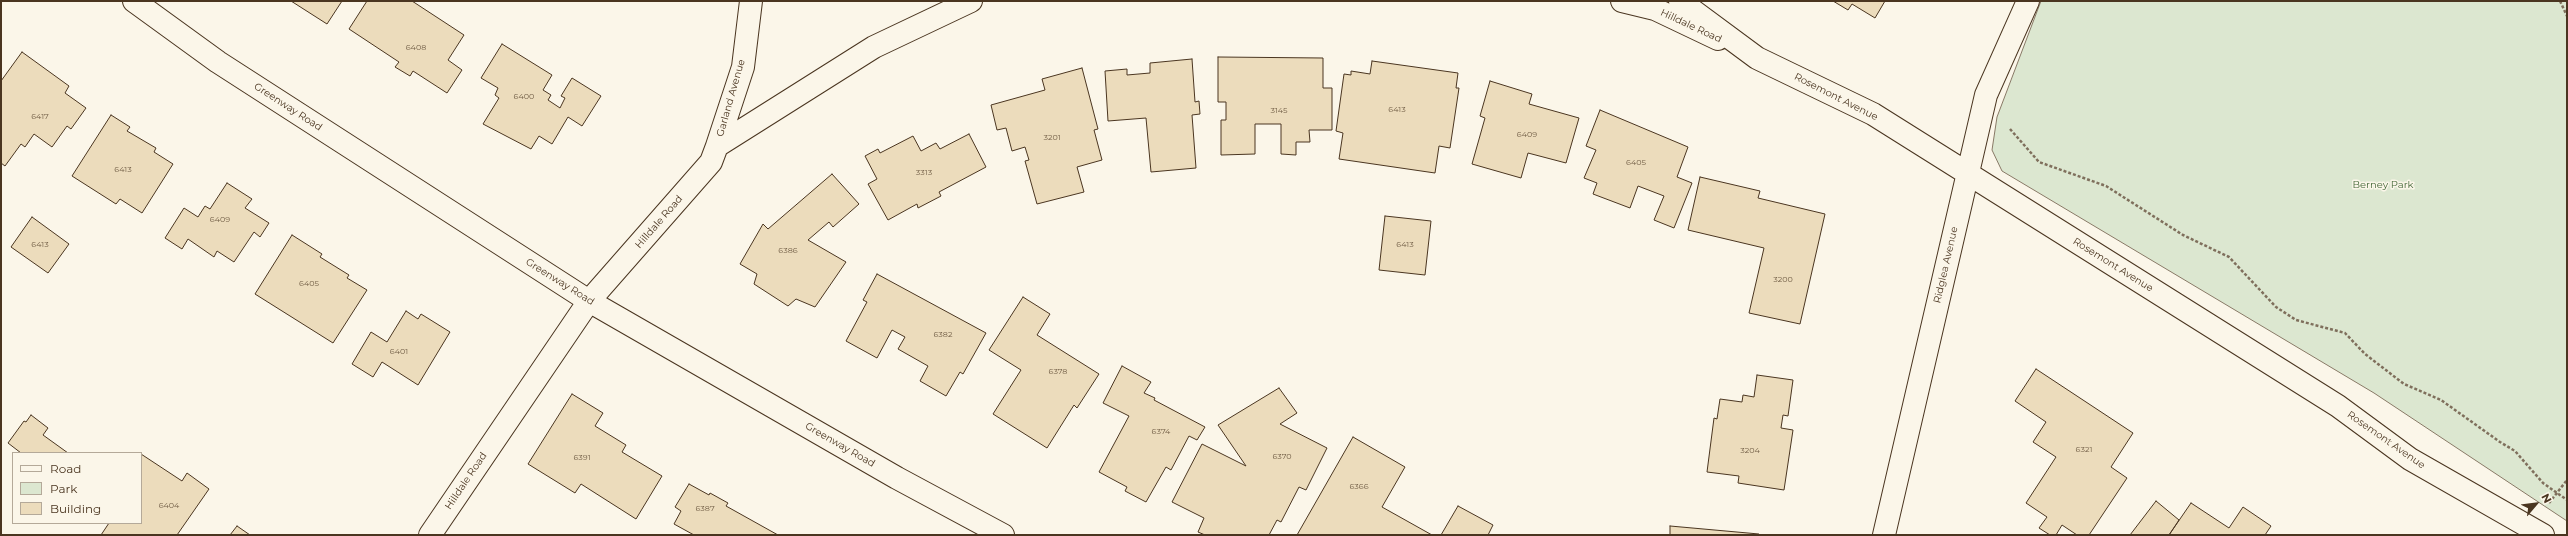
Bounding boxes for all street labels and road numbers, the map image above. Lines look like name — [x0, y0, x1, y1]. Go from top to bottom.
street label: Hilldale Road — [1658, 7, 1724, 45]
street label: Garland Avenue — [714, 58, 748, 138]
street label: Rosemont Avenue — [1792, 71, 1880, 123]
street label: Greenway Road — [252, 80, 324, 134]
street label: Hilldale Road — [633, 193, 685, 251]
street label: Ridglea Avenue — [1931, 225, 1961, 305]
street label: Rosemont Avenue — [2071, 235, 2155, 295]
street label: Greenway Road — [523, 256, 597, 308]
street label: Rosemont Avenue — [2345, 409, 2427, 471]
street label: Greenway Road — [803, 420, 877, 470]
street label: Hilldale Road — [442, 450, 490, 512]

